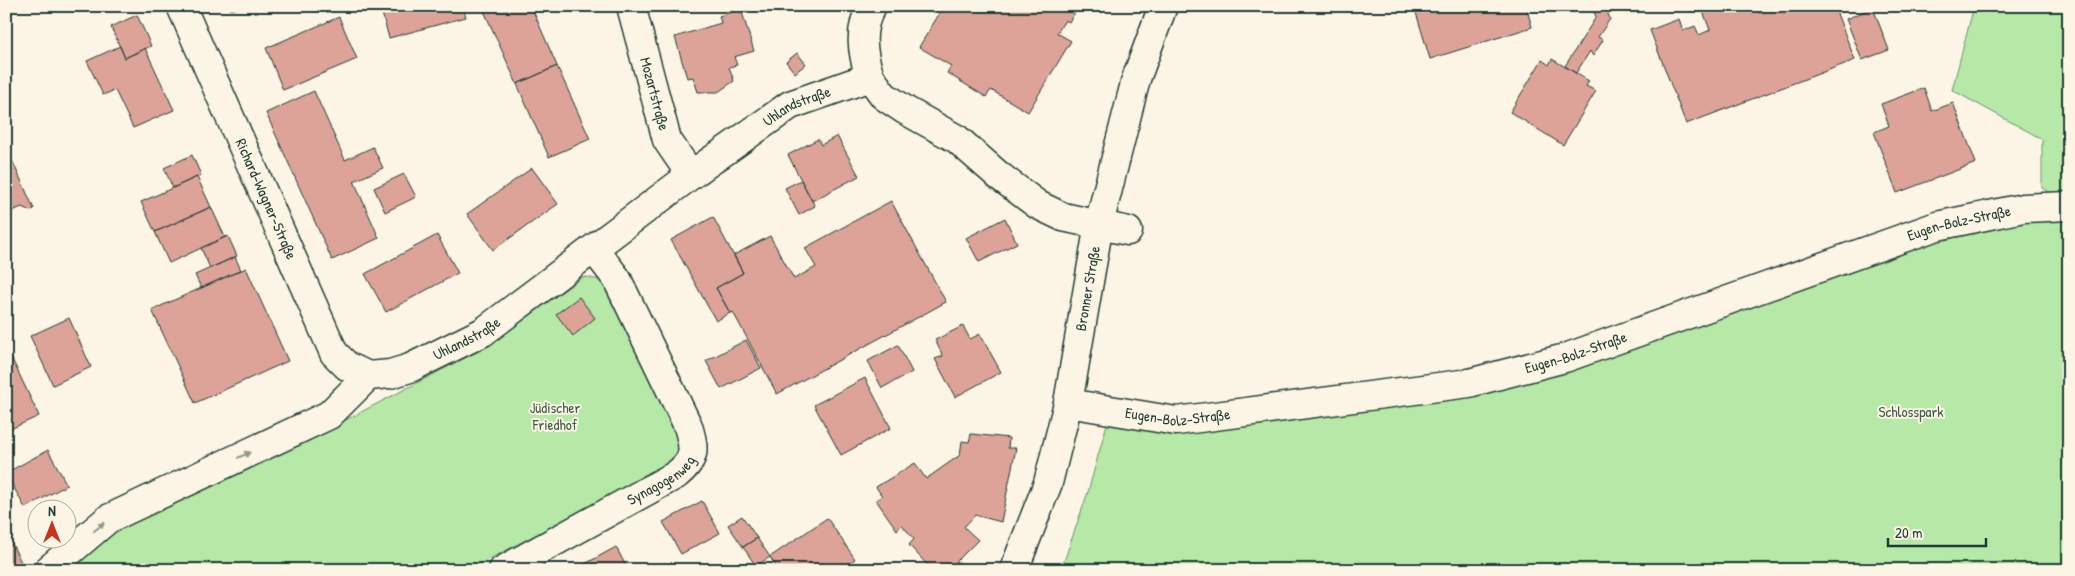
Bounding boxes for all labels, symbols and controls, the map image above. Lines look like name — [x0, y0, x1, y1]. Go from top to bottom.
street label: Mozartstraße — [635, 55, 675, 133]
street label: Uhlandstraße — [758, 81, 833, 131]
street label: Richard-Wagner-Straße — [231, 135, 302, 263]
street label: Eugen-Bolz-Straße — [1904, 200, 2013, 246]
street label: Bronner Straße — [1070, 244, 1105, 333]
street label: Uhlandstraße — [429, 312, 504, 365]
street label: Eugen-Bolz-Straße — [1522, 326, 1629, 378]
park label: Jüdischer Friedhof — [530, 397, 580, 435]
park label: Schlosspark — [1879, 401, 1943, 422]
street label: Eugen-Bolz-Straße — [1124, 402, 1231, 431]
one-way arrow — [237, 451, 251, 459]
street label: Synagogenweg — [623, 452, 700, 510]
north arrow — [28, 498, 78, 548]
text: N — [48, 501, 56, 520]
scale bar — [1888, 516, 1985, 548]
one-way arrow — [92, 521, 104, 533]
text: 20 m — [1895, 522, 1922, 543]

